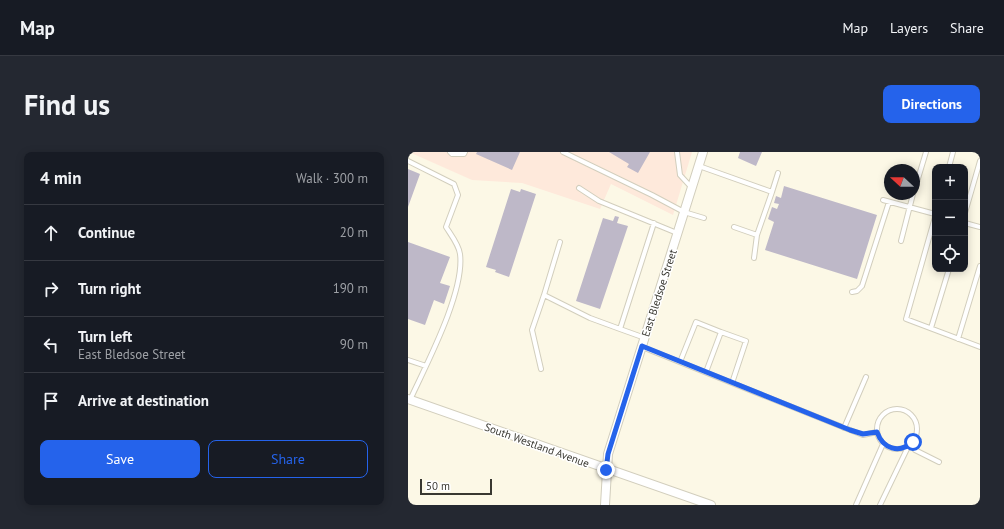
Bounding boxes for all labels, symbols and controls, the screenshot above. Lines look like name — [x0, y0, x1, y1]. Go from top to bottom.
text: Map — [20, 16, 55, 40]
text: Map — [842, 19, 868, 37]
text: Layers — [890, 19, 928, 37]
text: Share — [950, 19, 984, 37]
button: Directions — [883, 85, 980, 123]
text: Find us — [24, 86, 110, 123]
north arrow — [884, 164, 920, 200]
map controls — [932, 164, 968, 272]
button: + — [932, 164, 968, 200]
text: 4 min — [40, 167, 81, 189]
text: Walk · 300 m — [296, 170, 368, 187]
button: − — [932, 200, 968, 236]
icon: ahead — [40, 222, 62, 244]
text: Continue — [78, 223, 135, 242]
text: 20 m — [340, 224, 368, 241]
button: locate — [932, 236, 968, 272]
street label: East Bledsoe Street — [638, 247, 680, 338]
icon: right — [40, 278, 62, 300]
text: Turn right — [78, 279, 141, 298]
text: 190 m — [333, 280, 368, 297]
text: Turn left — [78, 327, 132, 346]
icon: left — [40, 334, 62, 356]
text: 90 m — [340, 336, 368, 353]
text: East Bledsoe Street — [78, 346, 185, 363]
icon: arrive — [40, 390, 62, 412]
text: Arrive at destination — [78, 391, 209, 410]
street label: South Westland Avenue — [483, 420, 592, 471]
route start — [904, 433, 922, 451]
button: Save — [40, 440, 200, 478]
button: Share — [208, 440, 368, 478]
route end — [597, 461, 615, 479]
scale bar — [420, 477, 492, 496]
text: 50 m — [426, 479, 450, 493]

